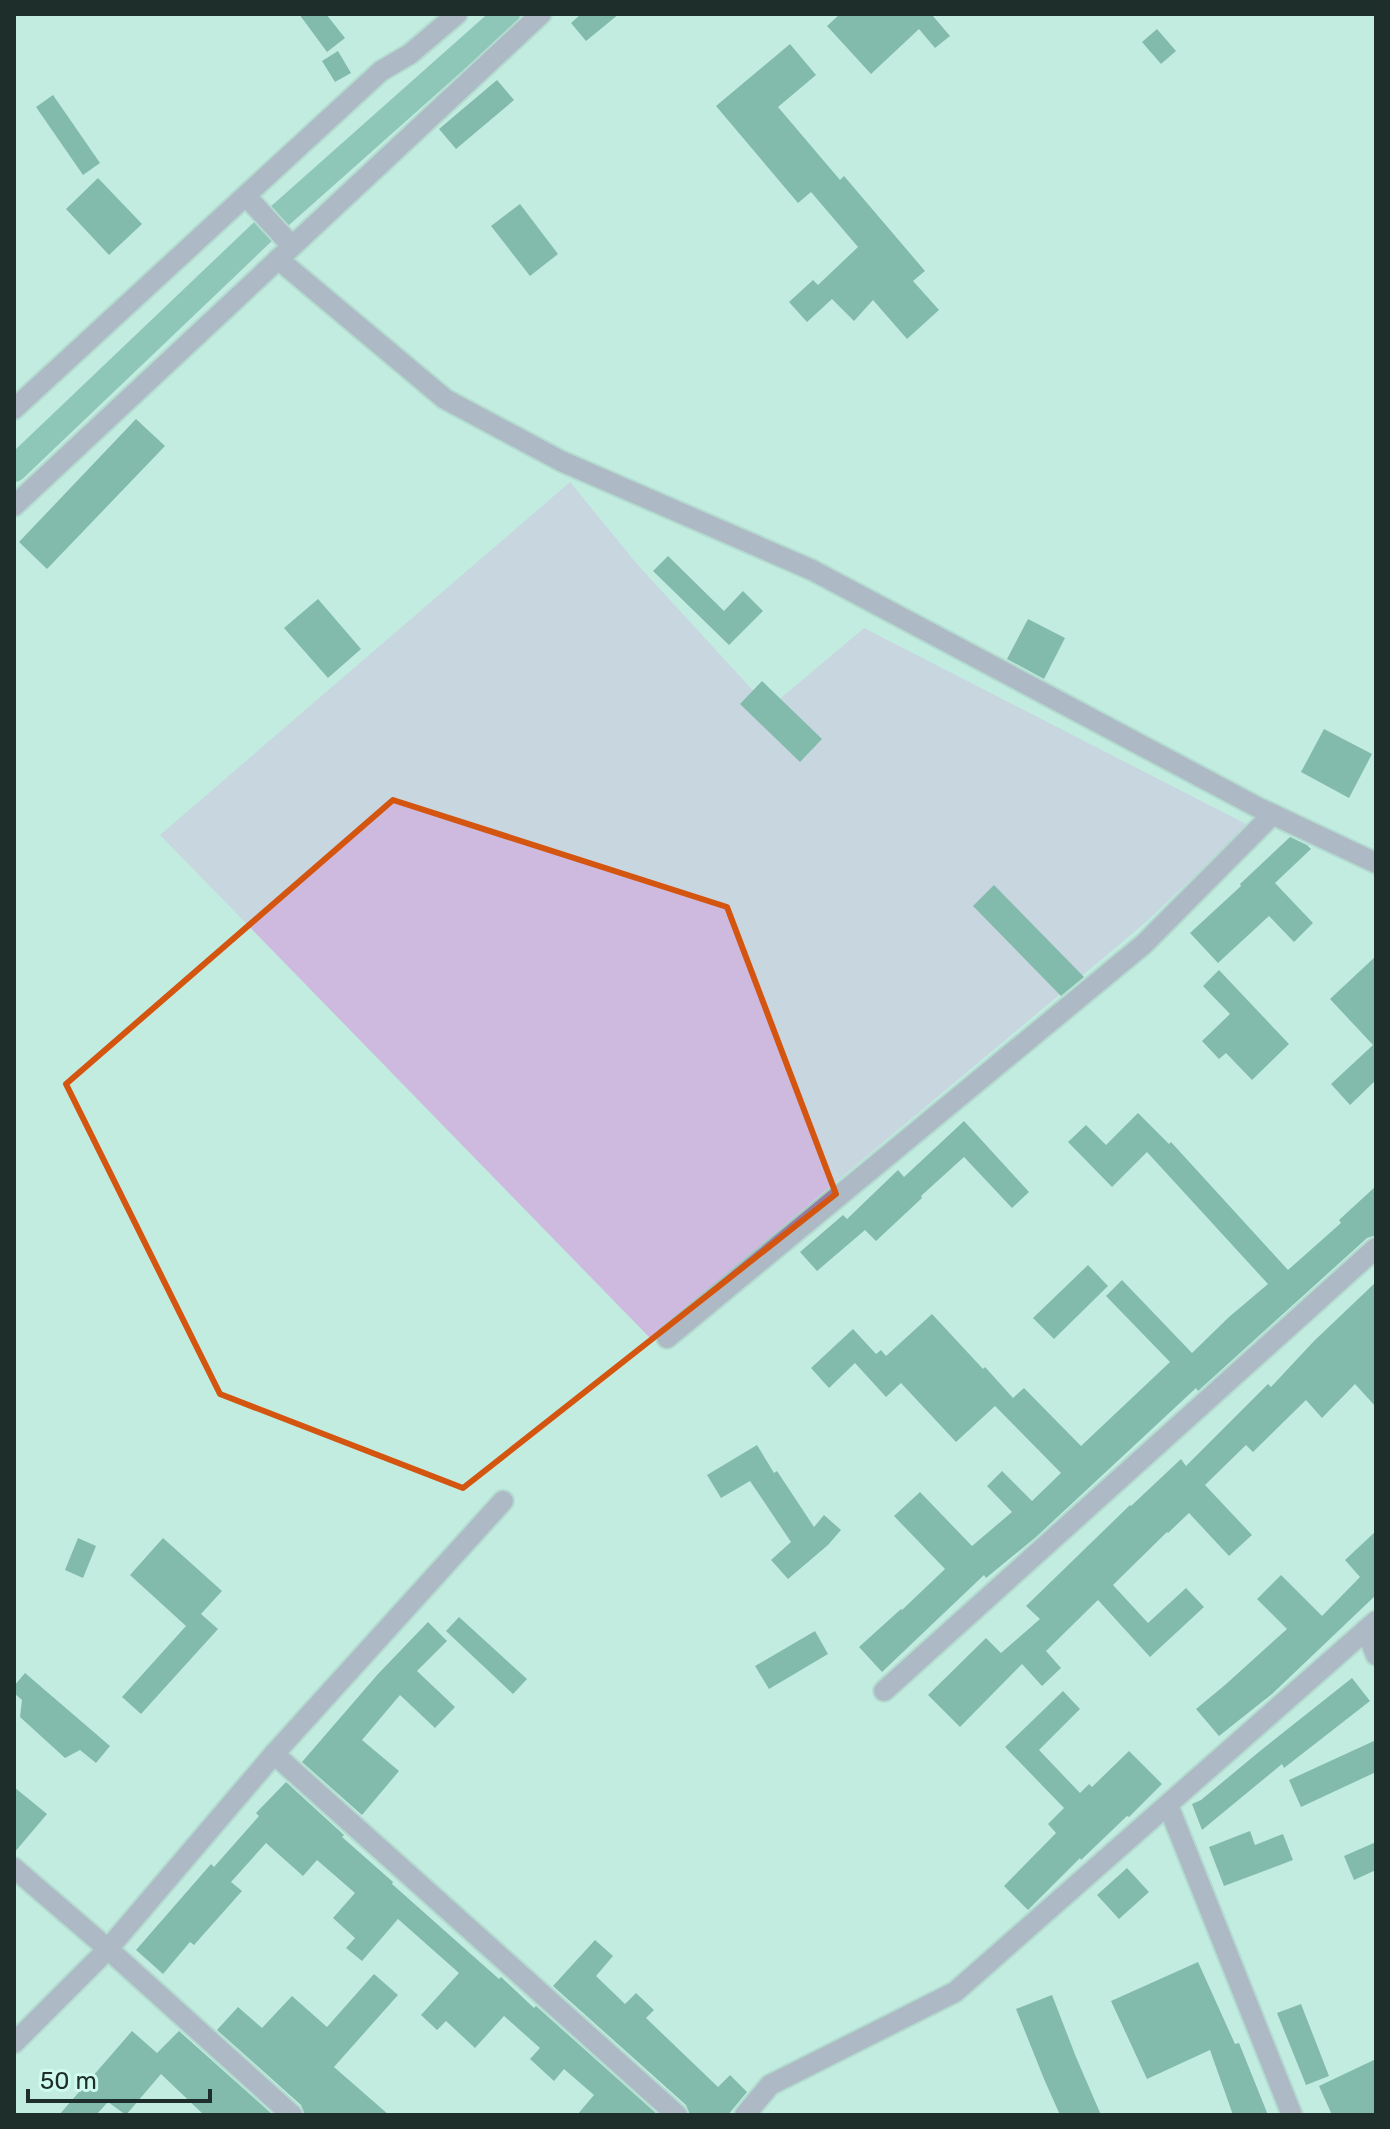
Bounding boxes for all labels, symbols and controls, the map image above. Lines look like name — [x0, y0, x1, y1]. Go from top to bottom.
scale bar — [28, 2053, 210, 2103]
text: 50 m — [40, 2067, 97, 2095]

